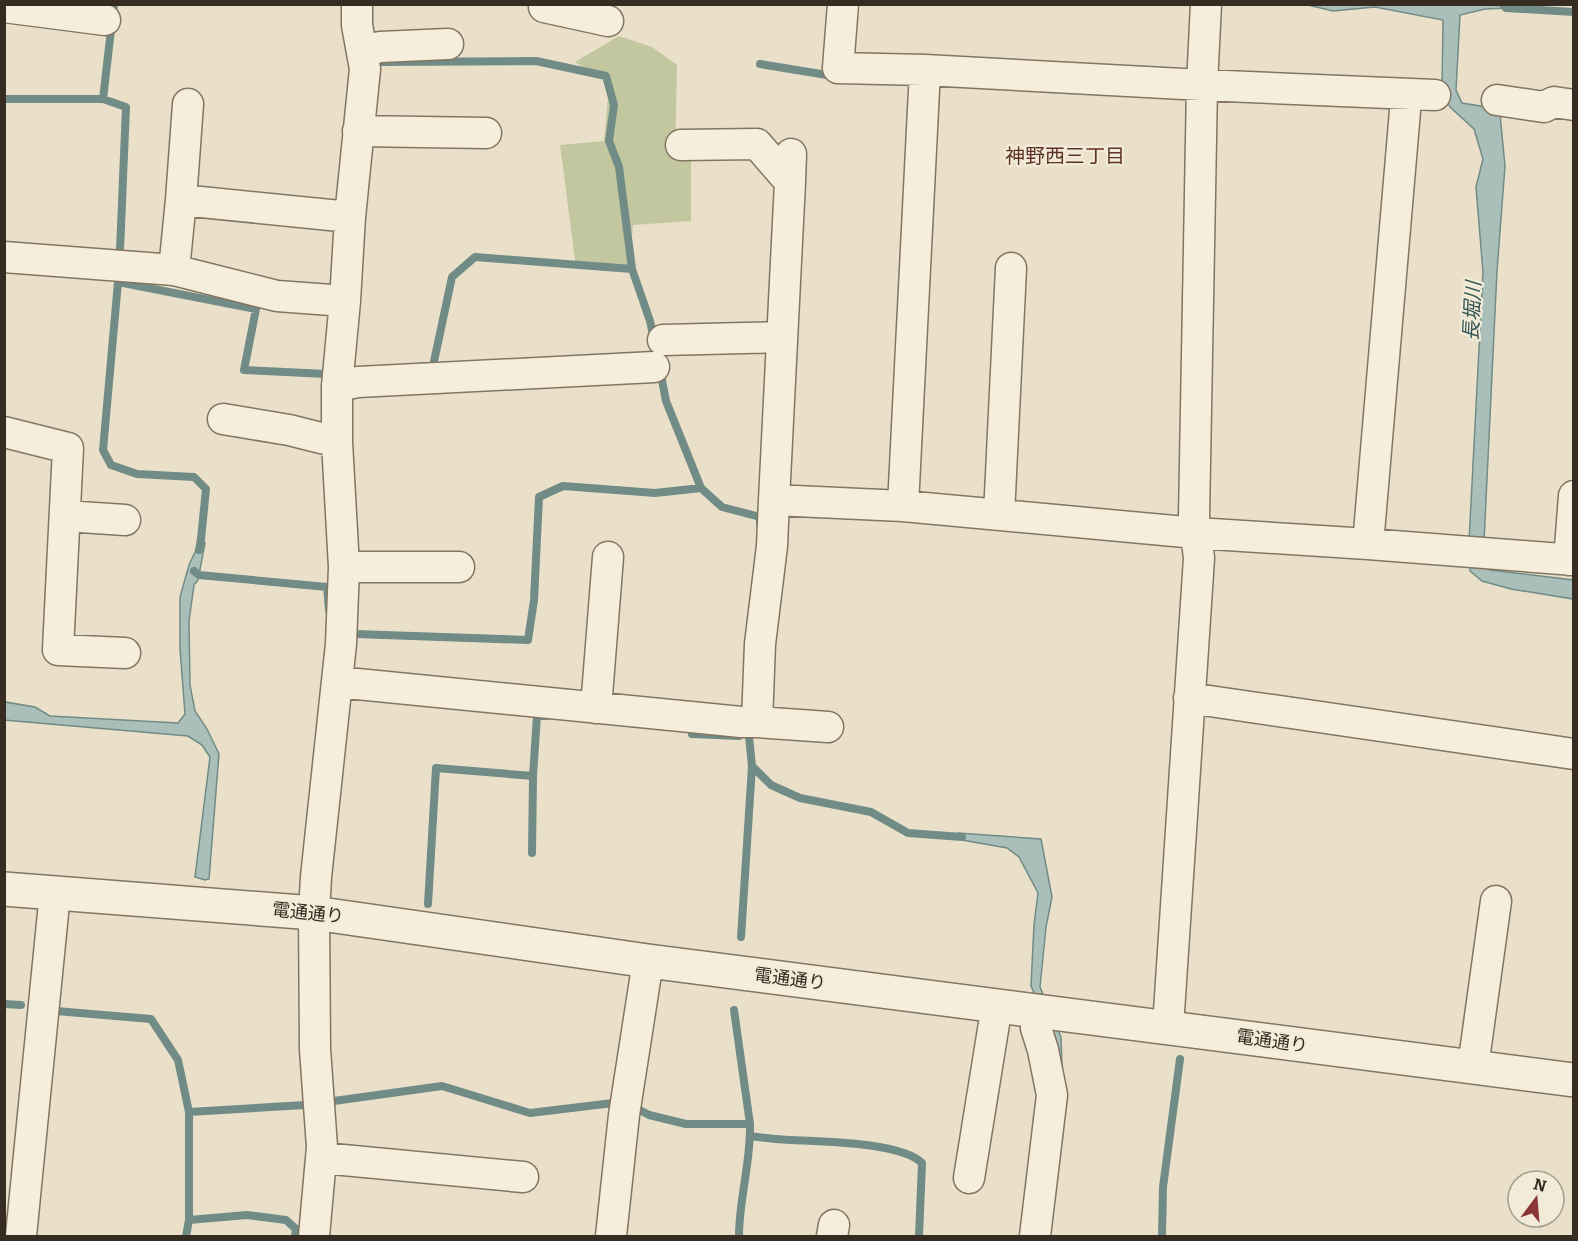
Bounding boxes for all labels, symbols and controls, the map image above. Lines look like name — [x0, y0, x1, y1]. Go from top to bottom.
district label: 神野西三丁目 — [1005, 144, 1125, 168]
water label: 長堀川 — [1458, 278, 1486, 342]
street label: 電通通り — [271, 898, 345, 928]
street label: 電通通り — [753, 964, 827, 994]
street label: 電通通り — [1235, 1025, 1309, 1057]
north arrow — [1506, 1169, 1566, 1229]
text: N — [1531, 1174, 1549, 1196]

